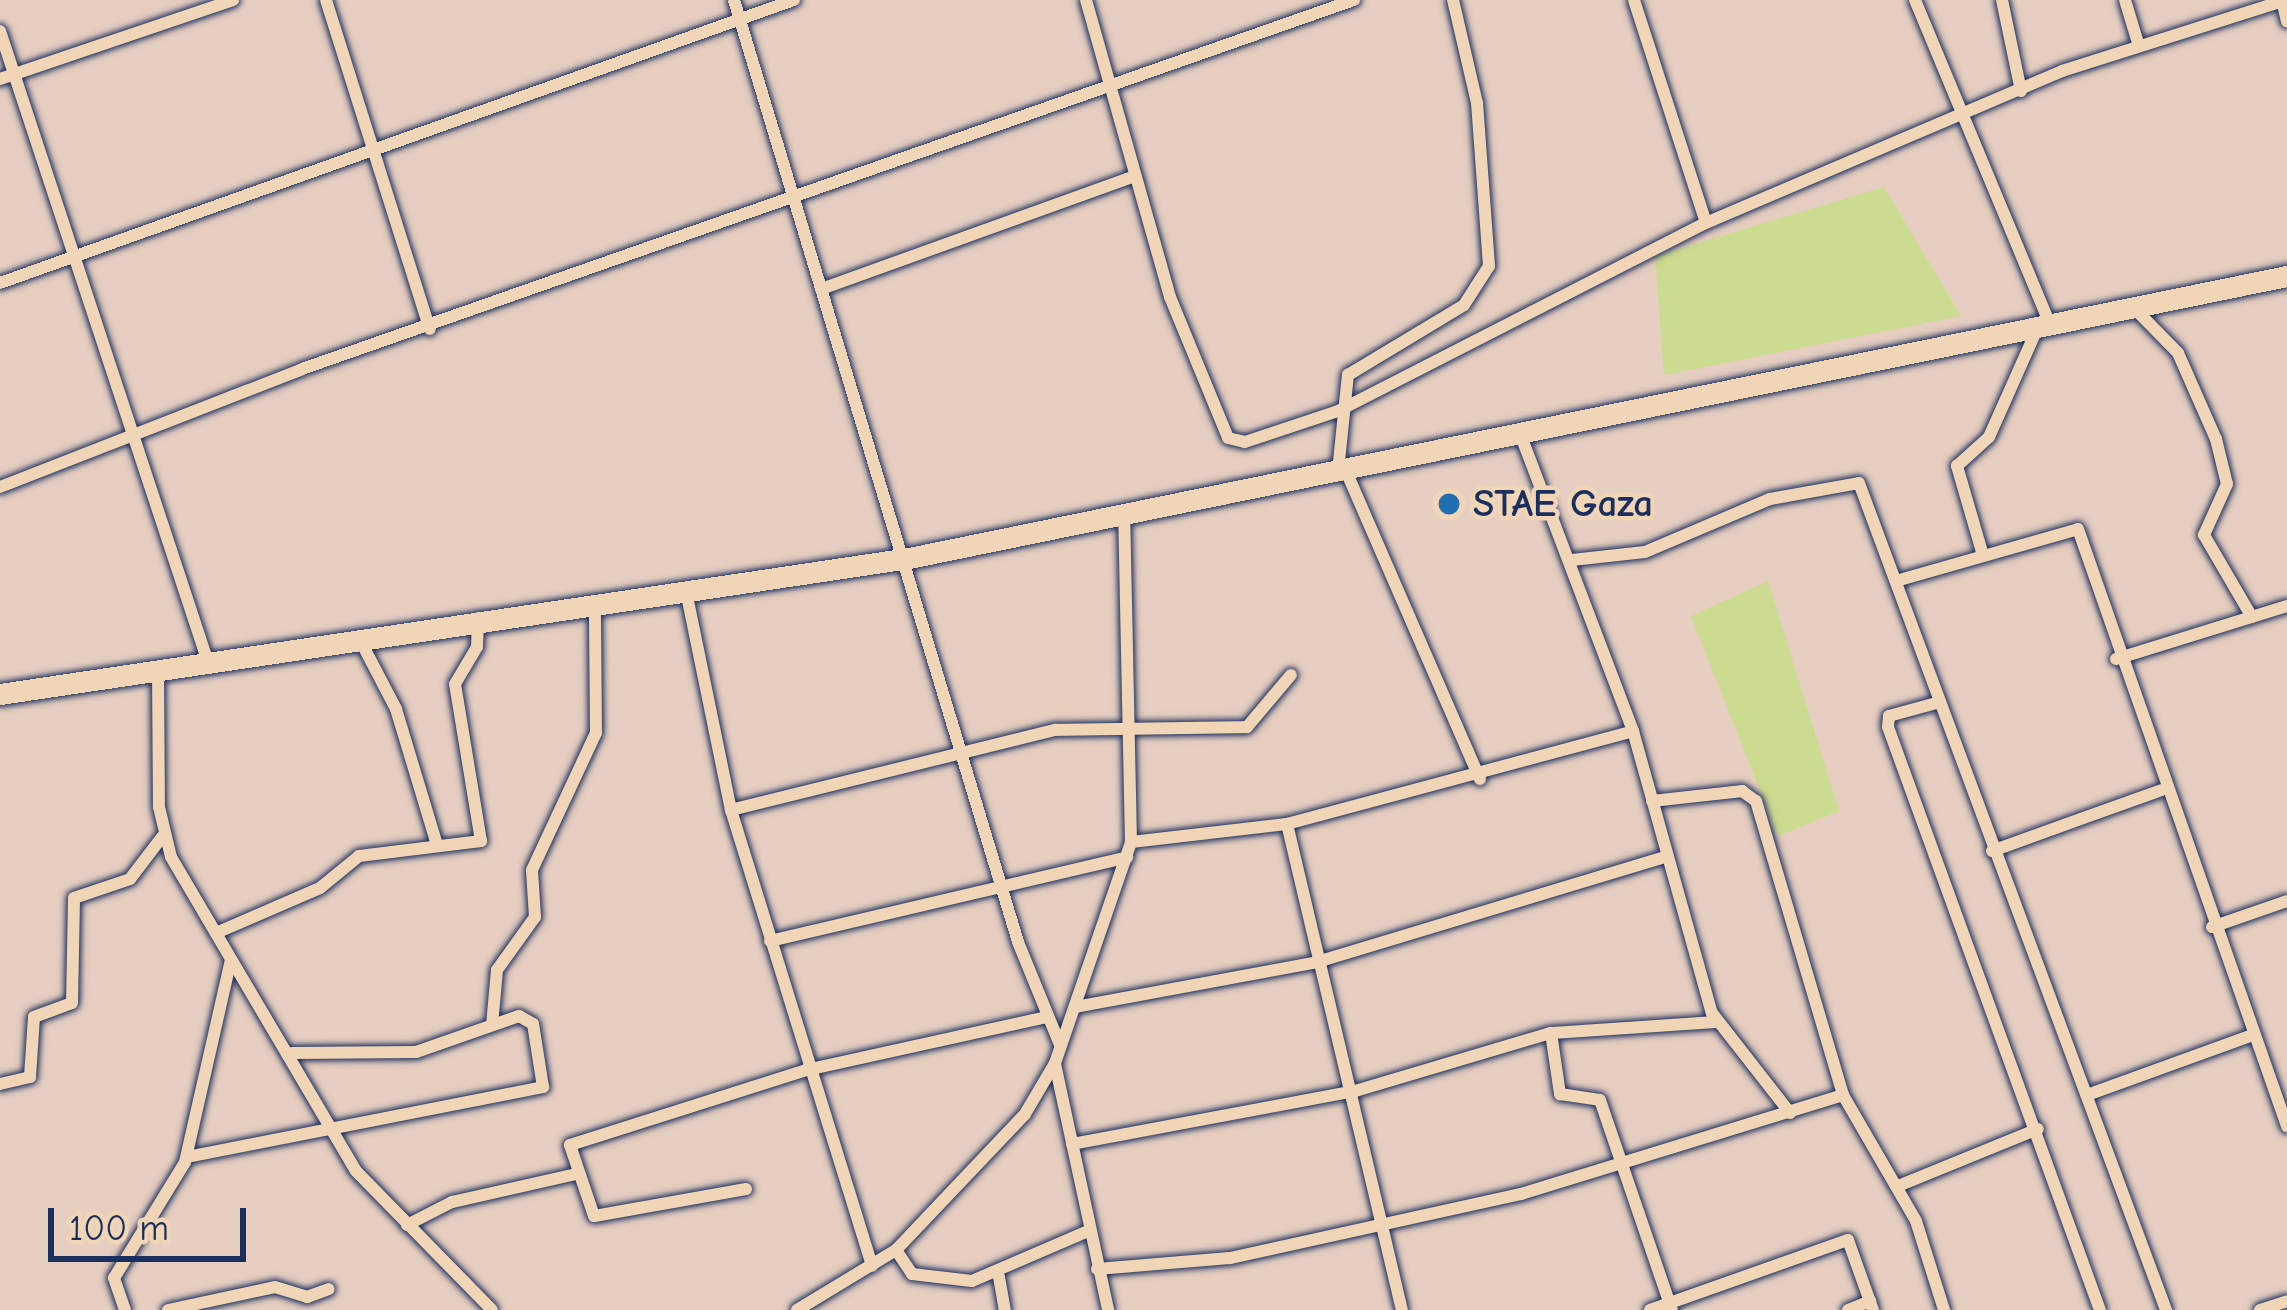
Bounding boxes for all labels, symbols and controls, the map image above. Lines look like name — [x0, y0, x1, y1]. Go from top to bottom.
place label: STAE Gaza — [1473, 481, 1653, 527]
marker: STAE Gaza — [1436, 491, 1462, 517]
scale bar — [54, 1184, 252, 1258]
text: 100 m — [69, 1208, 169, 1249]

